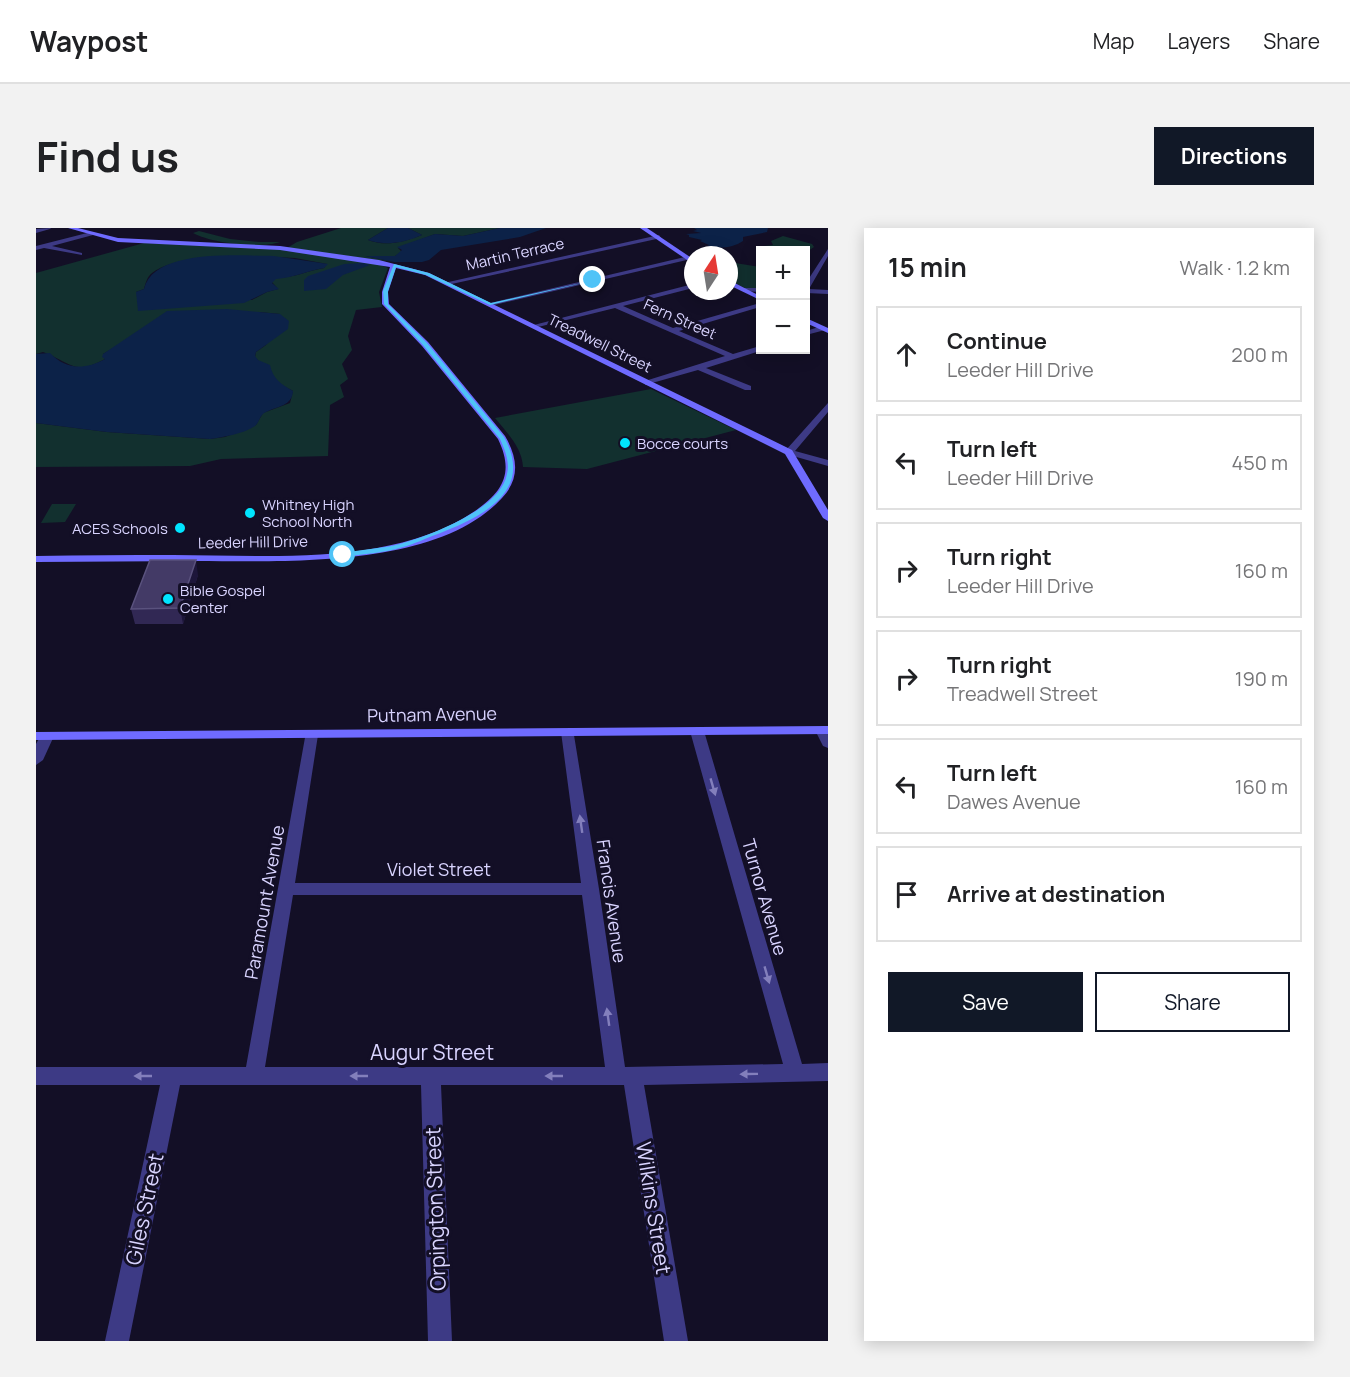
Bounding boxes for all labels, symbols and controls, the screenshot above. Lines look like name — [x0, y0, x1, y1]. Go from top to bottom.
text: Waypost — [30, 22, 149, 60]
text: Map — [1093, 27, 1134, 55]
text: Layers — [1167, 27, 1230, 55]
text: Share — [1263, 27, 1320, 55]
text: Find us — [36, 127, 179, 185]
button: Directions — [1154, 127, 1314, 185]
street label: Martin Terrace — [464, 232, 566, 275]
north arrow — [684, 246, 738, 300]
map controls — [756, 246, 810, 354]
button: + — [756, 246, 810, 300]
text: 15 min — [888, 249, 967, 285]
text: Walk · 1.2 km — [1180, 254, 1290, 281]
route end — [579, 266, 605, 292]
street label: Fern Street — [640, 294, 720, 344]
button: − — [756, 300, 810, 354]
street label: Treadwell Street — [544, 309, 656, 377]
text: Continue — [947, 326, 1047, 356]
icon: ahead — [890, 338, 923, 371]
text: 200 m — [1231, 341, 1288, 368]
text: Leeder Hill Drive — [947, 356, 1094, 383]
place label: Bocce courts — [637, 433, 728, 454]
text: Turn left — [947, 434, 1037, 464]
marker: Bocce courts — [618, 436, 632, 450]
icon: left — [890, 446, 923, 479]
text: 450 m — [1232, 449, 1288, 476]
text: Leeder Hill Drive — [947, 464, 1094, 491]
place label: Whitney High School North — [262, 494, 354, 532]
marker: Whitney High School North — [243, 506, 257, 520]
place label: ACES Schools — [72, 518, 168, 539]
marker: ACES Schools — [173, 521, 187, 535]
street label: Leeder Hill Drive — [198, 531, 308, 553]
route start — [329, 541, 355, 567]
text: Turn right — [947, 542, 1052, 572]
icon: right — [890, 554, 923, 587]
text: 160 m — [1235, 557, 1288, 584]
text: Leeder Hill Drive — [947, 572, 1094, 599]
place label: Bible Gospel Center — [180, 580, 265, 618]
marker: Bible Gospel Center — [161, 592, 175, 606]
text: Turn right — [947, 650, 1052, 680]
icon: right — [890, 662, 923, 695]
text: 190 m — [1235, 665, 1288, 692]
text: Treadwell Street — [947, 680, 1098, 707]
street label: Putnam Avenue — [367, 701, 497, 727]
text: Turn left — [947, 758, 1037, 788]
icon: left — [890, 770, 923, 803]
text: 160 m — [1235, 773, 1288, 800]
one-way arrow — [709, 778, 718, 796]
text: Dawes Avenue — [947, 788, 1081, 815]
one-way arrow — [577, 814, 586, 833]
street label: Paramount Avenue — [239, 823, 289, 981]
street label: Turnor Avenue — [737, 836, 793, 958]
street label: Francis Avenue — [591, 838, 633, 964]
street label: Violet Street — [387, 857, 491, 881]
icon: arrive — [890, 878, 923, 911]
text: Arrive at destination — [947, 879, 1165, 909]
one-way arrow — [763, 966, 772, 984]
button: Save — [888, 972, 1083, 1032]
button: Share — [1095, 972, 1290, 1032]
one-way arrow — [603, 1008, 612, 1027]
street label: Augur Street — [370, 1038, 494, 1066]
one-way arrow — [739, 1069, 758, 1079]
one-way arrow — [133, 1071, 152, 1081]
one-way arrow — [349, 1071, 368, 1081]
one-way arrow — [544, 1071, 563, 1081]
street label: Orpington Street — [418, 1127, 452, 1291]
street label: Wilkins Street — [630, 1140, 678, 1276]
street label: Giles Street — [118, 1150, 170, 1268]

